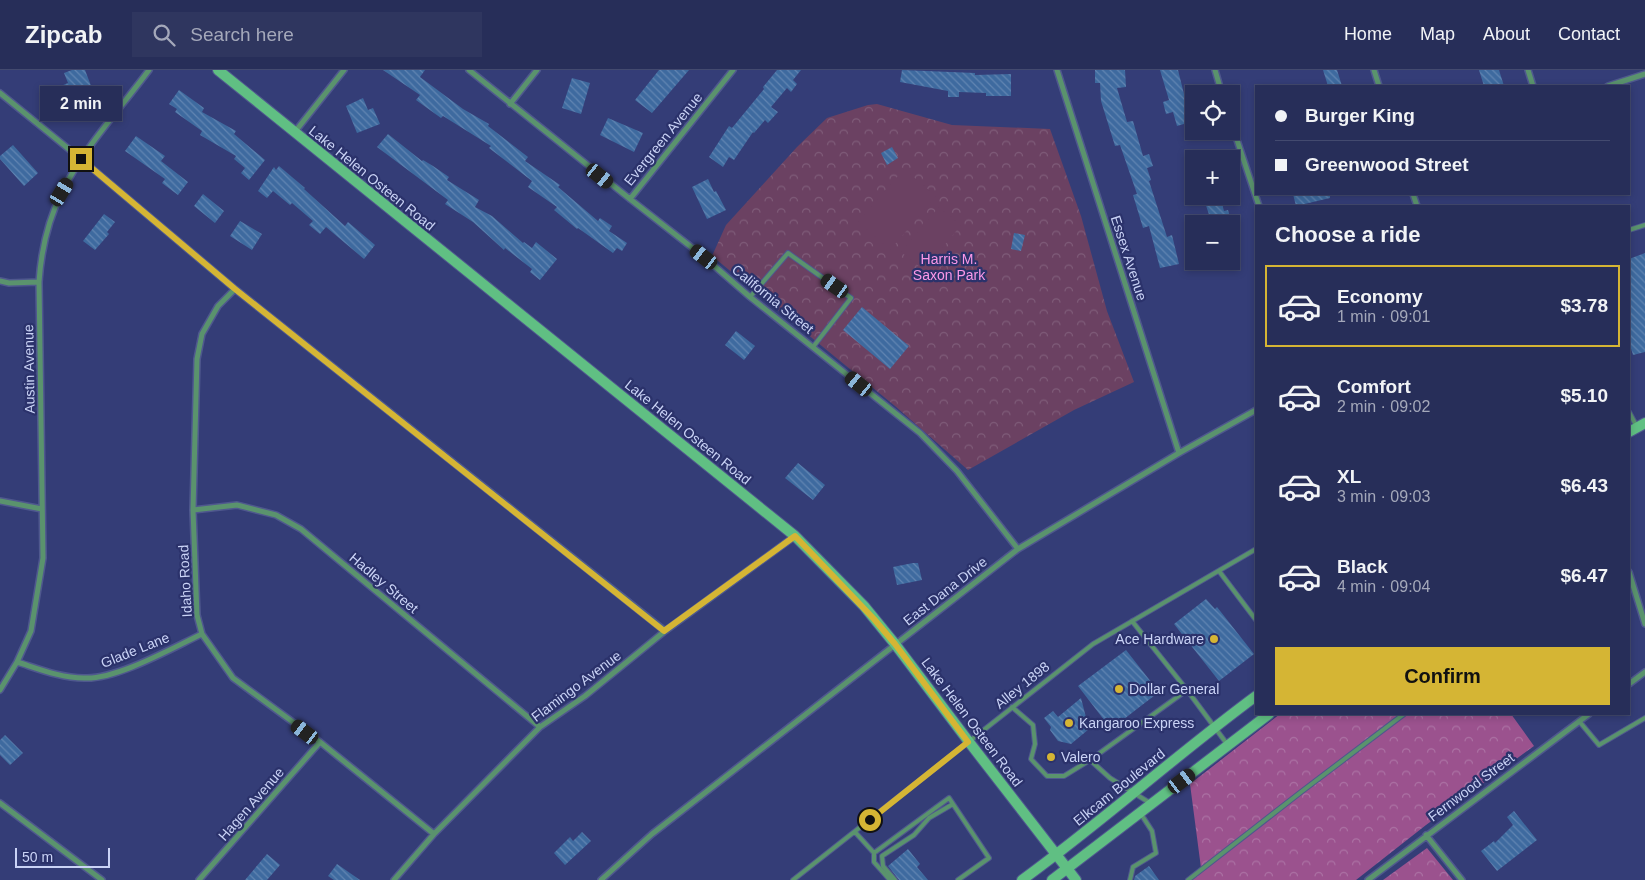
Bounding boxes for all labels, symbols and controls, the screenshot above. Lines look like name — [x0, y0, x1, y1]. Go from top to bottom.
search box — [132, 12, 482, 57]
text: Zipcab — [25, 21, 102, 48]
icon: search — [150, 21, 178, 49]
text: Search here — [190, 24, 294, 45]
text: Home — [1344, 24, 1392, 44]
text: Map — [1420, 24, 1455, 44]
text: About — [1483, 24, 1530, 44]
text: Contact — [1558, 24, 1620, 44]
map controls — [1185, 85, 1240, 270]
button: locate — [1185, 85, 1240, 140]
callout: 2 min — [40, 87, 122, 122]
street label: Evergreen Avenue — [621, 89, 706, 189]
text: 2 min — [60, 95, 102, 112]
text: Burger King — [1305, 105, 1415, 126]
street label: Lake Helen Osteen Road — [306, 122, 438, 234]
route end — [70, 148, 92, 170]
button: + — [1185, 150, 1240, 205]
text: Greenwood Street — [1305, 154, 1469, 175]
car — [583, 161, 616, 191]
car — [47, 175, 76, 209]
street label: Essex Avenue — [1108, 213, 1150, 303]
button: − — [1185, 215, 1240, 270]
text: Choose a ride — [1275, 222, 1420, 247]
car — [687, 242, 720, 272]
park label: Harris M. Saxon Park — [913, 251, 986, 283]
street label: California Street — [729, 261, 817, 337]
car — [818, 271, 851, 301]
icon: car — [1277, 284, 1322, 329]
text: Economy — [1337, 286, 1423, 307]
text: $3.78 — [1560, 295, 1608, 316]
text: 1 min · 09:01 — [1337, 308, 1430, 325]
street label: Austin Avenue — [20, 324, 38, 414]
car — [842, 369, 875, 399]
icon: car — [1277, 374, 1322, 419]
street label: Lake Helen Osteen Road — [622, 376, 754, 488]
text: Comfort — [1337, 376, 1411, 397]
text: $5.10 — [1560, 385, 1608, 406]
text: 2 min · 09:02 — [1337, 398, 1430, 415]
icon: car — [1277, 464, 1322, 509]
text: XL — [1337, 466, 1361, 487]
text: $6.43 — [1560, 475, 1608, 496]
text: 3 min · 09:03 — [1337, 488, 1430, 505]
street label: Idaho Road — [175, 544, 195, 618]
street label: Hadley Street — [346, 550, 422, 616]
street label: East Dana Drive — [900, 553, 990, 629]
icon: car — [1277, 554, 1322, 599]
text: Black — [1337, 556, 1388, 577]
text: $6.47 — [1560, 565, 1608, 586]
text: 4 min · 09:04 — [1337, 578, 1430, 595]
street label: Glade Lane — [98, 629, 172, 671]
place label: Ace Hardware — [1115, 631, 1204, 647]
marker: Ace Hardware — [1208, 633, 1220, 645]
street label: Flamingo Avenue — [528, 647, 624, 725]
button: Confirm — [1275, 647, 1610, 705]
street label: Lake Helen Osteen Road — [918, 654, 1026, 790]
street label: Alley 1898 — [992, 658, 1053, 712]
place label: Dollar General — [1129, 681, 1219, 697]
marker: Dollar General — [1113, 683, 1125, 695]
place label: Kangaroo Express — [1079, 715, 1194, 731]
car — [288, 717, 321, 747]
marker: Kangaroo Express — [1063, 717, 1075, 729]
street label: Elkcam Boulevard — [1070, 745, 1168, 829]
place label: Valero — [1061, 749, 1101, 765]
street label: Fernwood Street — [1425, 749, 1517, 825]
marker: Valero — [1045, 751, 1057, 763]
street label: Hagen Avenue — [215, 764, 287, 844]
car — [1165, 766, 1198, 796]
route start — [859, 809, 881, 831]
scale bar — [15, 845, 110, 868]
text: 50 m — [22, 849, 53, 865]

